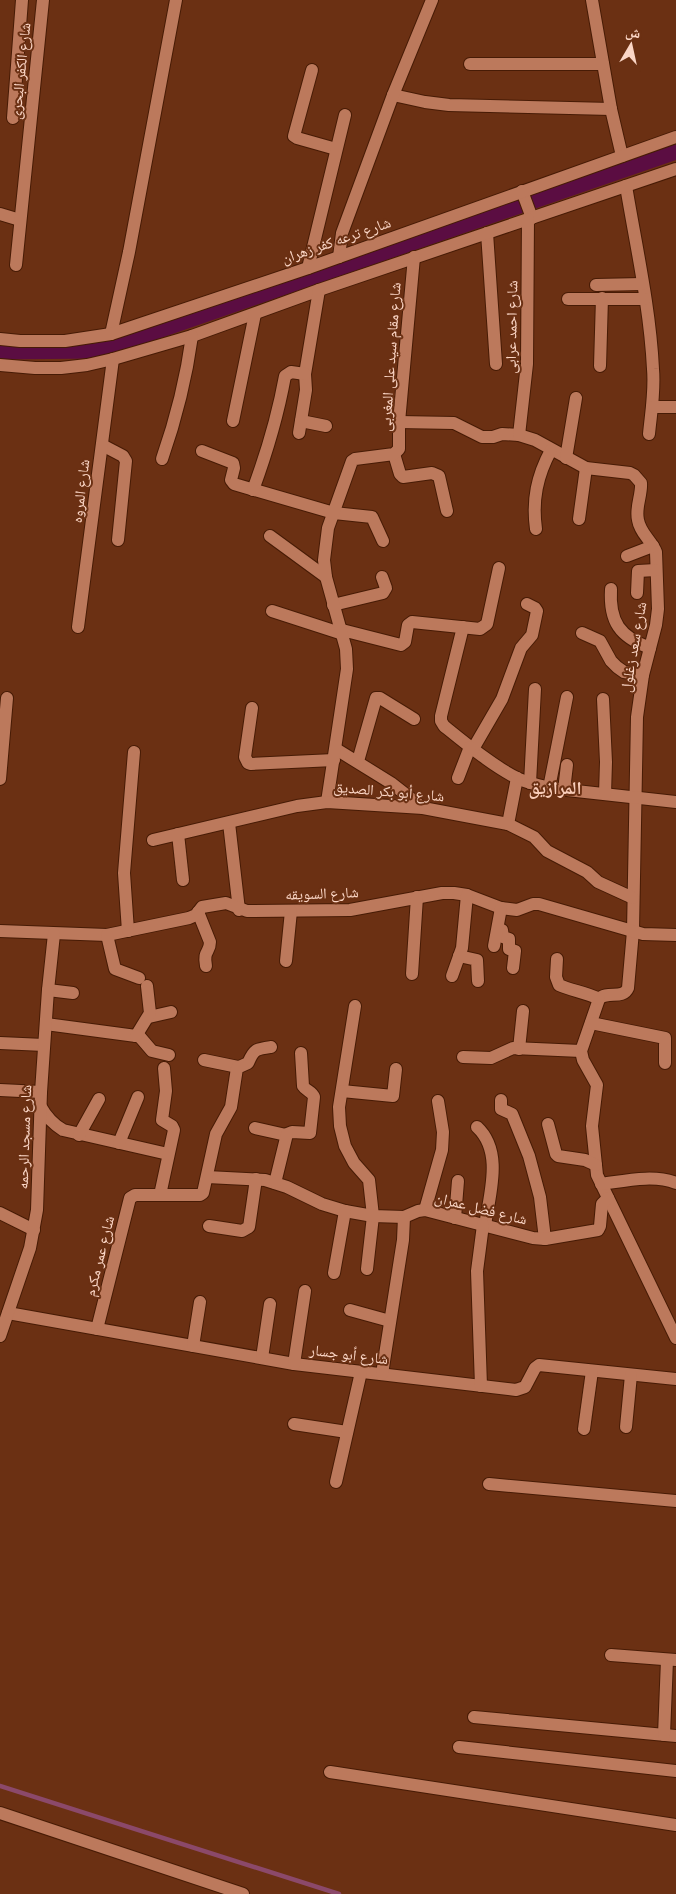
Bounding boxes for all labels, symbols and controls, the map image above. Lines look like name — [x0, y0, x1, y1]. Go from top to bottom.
north arrow — [606, 20, 656, 70]
street label: شارع الكفر البحرى — [6, 22, 36, 121]
text: ش — [624, 23, 642, 42]
street label: شارع ترعه كفر زهران — [279, 213, 394, 269]
street label: شارع احمد عرابى — [502, 280, 522, 374]
street label: شارع مقام سيد على المغربى — [376, 282, 406, 432]
street label: شارع المروه — [68, 458, 94, 524]
street label: شارع سعد زغلول — [617, 600, 651, 694]
district label: المرازيق — [528, 777, 582, 799]
street label: شارع أبو بكر الصديق — [333, 778, 445, 806]
street label: شارع السويقه — [285, 883, 359, 905]
street label: شارع مسجد الرحمه — [14, 1084, 36, 1190]
street label: شارع فضل عمران — [433, 1188, 529, 1230]
street label: شارع عمر مكرم — [81, 1214, 119, 1298]
street label: شارع أبو جسار — [307, 1341, 389, 1369]

